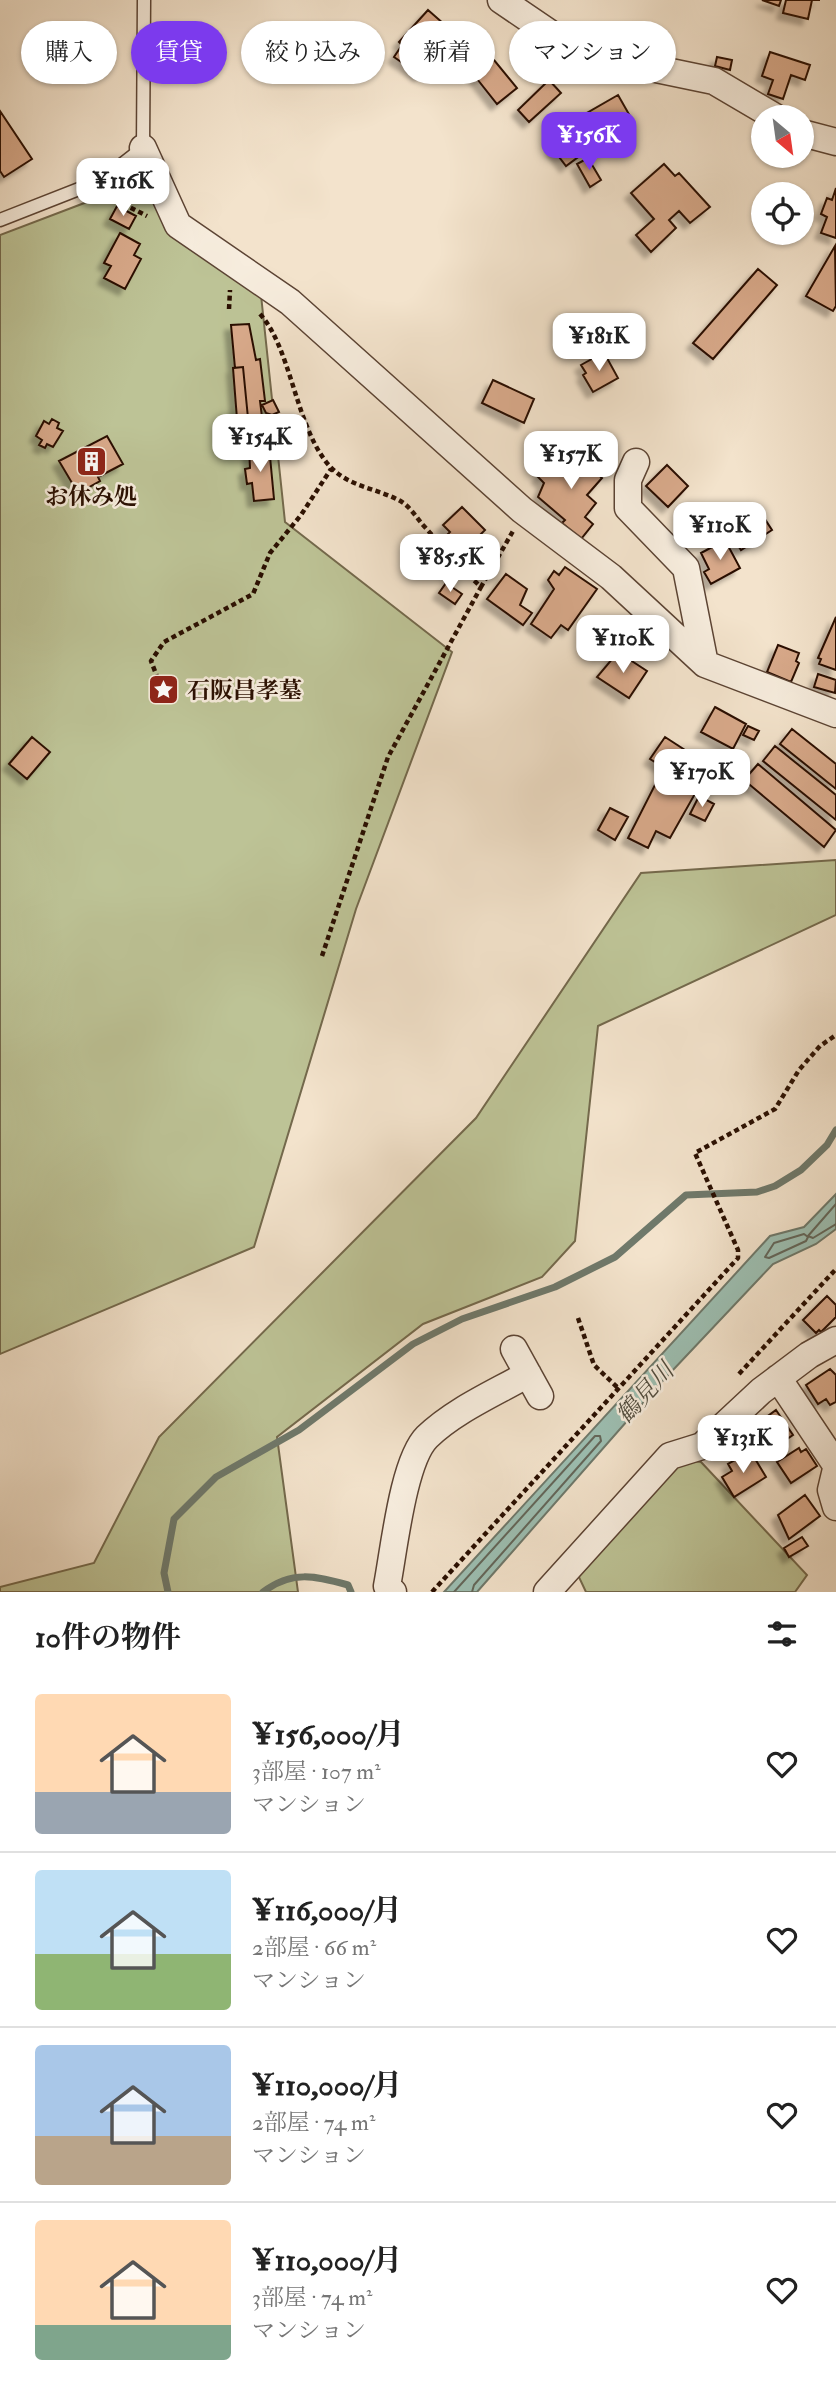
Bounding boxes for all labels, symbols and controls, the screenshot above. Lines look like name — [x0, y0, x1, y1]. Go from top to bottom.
chip: 購入 — [21, 21, 117, 84]
chip: 賃貸 — [131, 21, 227, 84]
chip: 絞り込み — [241, 21, 385, 84]
chip: 新着 — [399, 21, 495, 84]
chip: マンション — [509, 21, 676, 84]
north arrow — [751, 105, 814, 168]
map controls — [751, 105, 814, 245]
pin: ¥156K — [540, 113, 638, 172]
text: ¥156K — [557, 120, 621, 149]
pin: ¥116K — [74, 158, 172, 218]
text: ¥116K — [92, 166, 154, 195]
button: locate — [751, 182, 814, 245]
pin: ¥181K — [550, 314, 648, 373]
text: ¥181K — [569, 321, 629, 350]
pin: ¥154K — [211, 414, 309, 474]
text: ¥154K — [228, 422, 292, 451]
pin: ¥157K — [522, 432, 620, 491]
text: ¥157K — [540, 439, 602, 468]
building icon: お休み処 — [74, 445, 108, 479]
place label: お休み処 — [45, 482, 137, 511]
pin: ¥110K — [671, 503, 769, 562]
text: ¥110K — [689, 510, 751, 539]
pin: ¥85.5K — [393, 534, 507, 594]
text: ¥85.5K — [416, 542, 484, 571]
pin: ¥110K — [574, 616, 672, 675]
text: ¥110K — [592, 623, 654, 652]
place icon: 石阪昌孝墓 — [147, 673, 181, 707]
place label: 石阪昌孝墓 — [187, 676, 302, 705]
pin: ¥170K — [653, 750, 751, 809]
text: ¥170K — [670, 757, 734, 786]
water label: 鶴見川 — [610, 1354, 683, 1430]
pin: ¥131K — [694, 1416, 792, 1475]
text: ¥131K — [714, 1423, 772, 1452]
icon: filters — [763, 1615, 801, 1653]
text: 10件の物件 — [35, 1619, 181, 1656]
text: ¥156,000/月 — [252, 1716, 404, 1753]
icon: home — [91, 1722, 175, 1806]
icon: heart — [763, 1745, 801, 1783]
text: 3部屋 · 107 m² — [252, 1757, 381, 1786]
text: マンション — [252, 1790, 366, 1819]
text: ¥116,000/月 — [252, 1892, 402, 1929]
icon: home — [91, 1898, 175, 1982]
icon: heart — [763, 1921, 801, 1959]
text: 2部屋 · 66 m² — [252, 1933, 376, 1962]
text: マンション — [252, 1966, 366, 1995]
text: ¥110,000/月 — [252, 2067, 402, 2104]
icon: home — [91, 2073, 175, 2157]
icon: heart — [763, 2096, 801, 2134]
text: 2部屋 · 74 m² — [252, 2108, 375, 2137]
text: マンション — [252, 2141, 366, 2170]
text: ¥110,000/月 — [252, 2242, 402, 2279]
icon: home — [91, 2248, 175, 2332]
icon: heart — [763, 2271, 801, 2309]
text: 3部屋 · 74 m² — [252, 2283, 373, 2312]
text: マンション — [252, 2316, 366, 2345]

